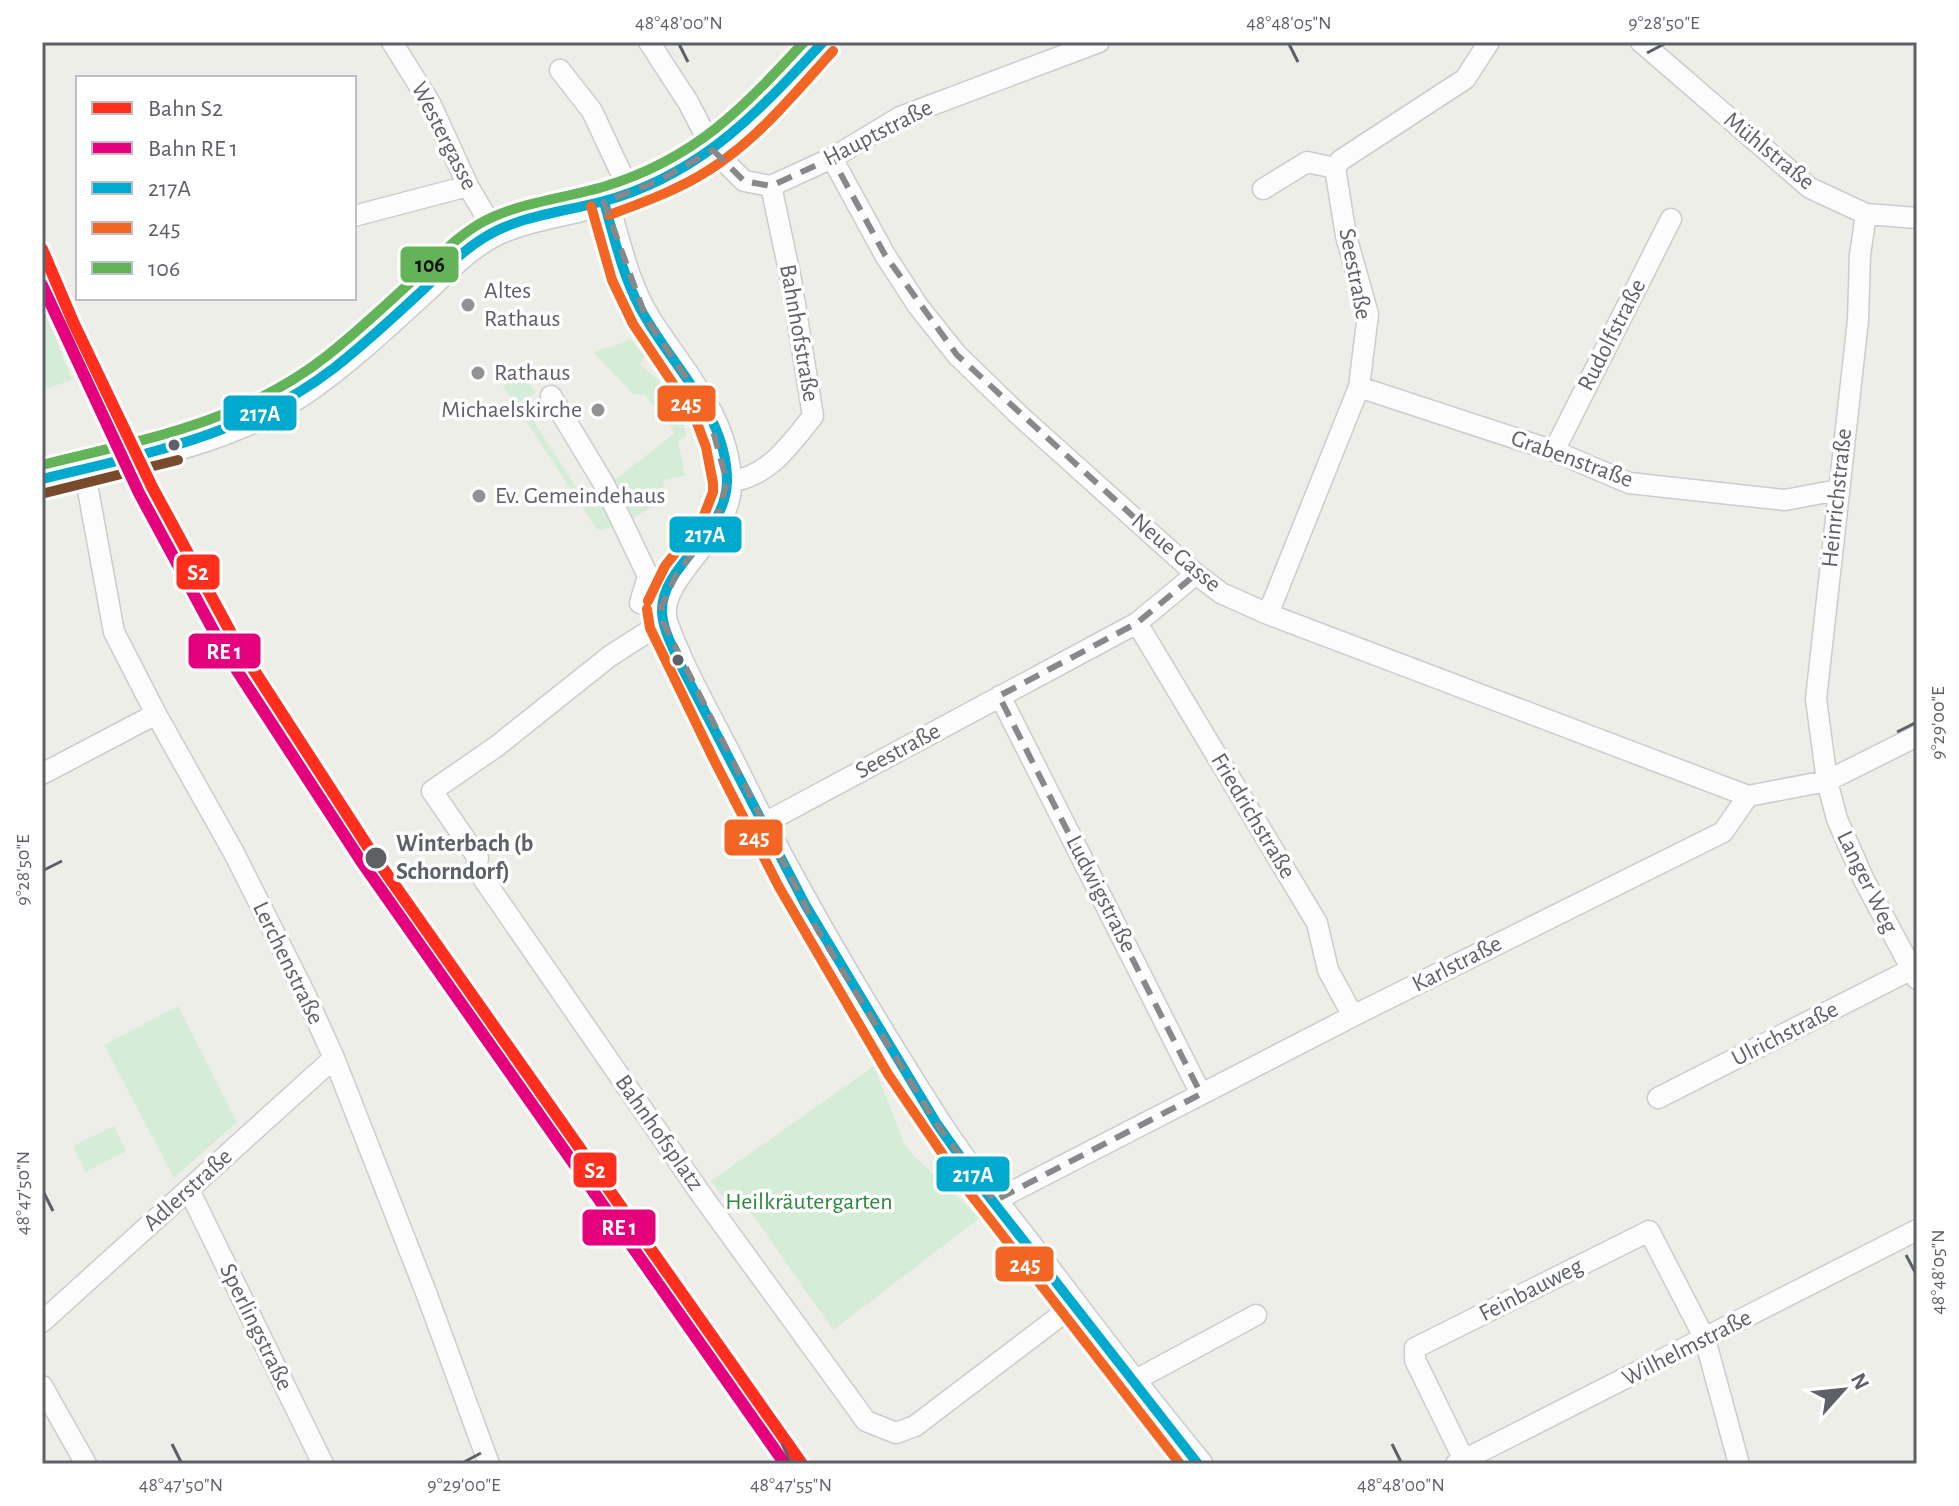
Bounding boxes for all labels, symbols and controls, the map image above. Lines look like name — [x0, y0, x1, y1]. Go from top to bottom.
text: 48°48'00"N — [635, 13, 723, 33]
text: 48°48'05"N — [1246, 13, 1332, 33]
text: 9°28'50"E — [1628, 13, 1700, 33]
legend — [76, 76, 356, 300]
street label: Westergasse — [407, 78, 481, 194]
street label: Hauptstraße — [820, 95, 936, 171]
text: Bahn S2 — [148, 97, 223, 121]
street label: Mühlstraße — [1719, 107, 1819, 195]
text: Bahn RE 1 — [148, 137, 238, 161]
text: 217A — [148, 177, 191, 201]
text: 245 — [148, 217, 181, 241]
street label: Seestraße — [1334, 226, 1376, 322]
line badge: 106 — [399, 245, 460, 284]
text: 106 — [415, 254, 445, 276]
text: 106 — [148, 257, 180, 281]
street label: Bahnhofstraße — [775, 262, 823, 404]
street label: Rudolfstraße — [1574, 275, 1650, 395]
place label: Altes Rathaus — [484, 279, 560, 331]
marker: Altes Rathaus — [459, 296, 477, 314]
place label: Rathaus — [494, 361, 570, 385]
marker: Rathaus — [469, 364, 487, 382]
line badge: 245 — [656, 384, 717, 423]
text: 245 — [671, 393, 701, 415]
line badge: 217A — [222, 394, 298, 432]
place label: Michaelskirche — [441, 398, 582, 422]
marker: Michaelskirche — [589, 401, 607, 419]
text: 217A — [240, 403, 281, 425]
street label: Grabenstraße — [1508, 426, 1636, 492]
street label: Heinrichstraße — [1818, 427, 1856, 569]
unlabelled marker — [166, 437, 182, 453]
place label: Ev. Gemeindehaus — [495, 484, 665, 508]
marker: Ev. Gemeindehaus — [470, 487, 488, 505]
street label: Neue Gasse — [1127, 509, 1225, 597]
line badge: 217A — [668, 515, 743, 554]
text: 217A — [685, 524, 726, 546]
line badge: S2 — [175, 553, 221, 591]
text: S2 — [187, 562, 209, 584]
line badge: RE 1 — [187, 632, 262, 670]
text: RE 1 — [206, 641, 242, 663]
unlabelled marker — [670, 652, 686, 668]
text: 9°29'00"E — [1928, 686, 1948, 760]
street label: Seestraße — [852, 719, 944, 783]
street label: Friedrichstraße — [1206, 749, 1300, 883]
line badge: 245 — [723, 818, 784, 857]
text: 245 — [739, 827, 769, 849]
street label: Langer Weg — [1832, 827, 1902, 937]
place label: Winterbach (b Schorndorf) — [396, 832, 533, 884]
street label: Ludwigstraße — [1061, 832, 1141, 956]
text: 9°28'50"E — [13, 834, 33, 906]
marker: Winterbach (b Schorndorf) — [363, 845, 389, 871]
street label: Lerchenstraße — [248, 898, 328, 1028]
street label: Karlstraße — [1408, 931, 1506, 997]
street label: Ulrichstraße — [1728, 997, 1842, 1071]
street label: Bahnhofsplatz — [610, 1071, 708, 1195]
street label: Adlerstraße — [139, 1144, 237, 1236]
text: 48°47'50"N — [13, 1151, 33, 1235]
line badge: S2 — [572, 1151, 618, 1189]
line badge: 217A — [935, 1155, 1011, 1193]
text: S2 — [584, 1160, 606, 1182]
text: 217A — [953, 1164, 994, 1186]
park label: Heilkräutergarten — [725, 1190, 893, 1214]
line badge: RE 1 — [581, 1208, 657, 1247]
text: RE 1 — [601, 1217, 637, 1239]
text: 48°48'05"N — [1928, 1229, 1948, 1315]
line badge: 245 — [994, 1245, 1055, 1283]
text: 245 — [1010, 1254, 1040, 1276]
street label: Feinbauweg — [1475, 1254, 1587, 1326]
street label: Sperlingstraße — [215, 1260, 297, 1394]
street label: Wilhelmstraße — [1619, 1305, 1755, 1391]
north arrow — [1803, 1350, 1883, 1430]
text: N — [1847, 1370, 1873, 1393]
text: 48°47'50"N — [139, 1475, 223, 1495]
text: 9°29'00"E — [427, 1475, 501, 1495]
text: 48°47'55"N — [750, 1475, 832, 1495]
text: 48°48'00"N — [1357, 1475, 1445, 1495]

